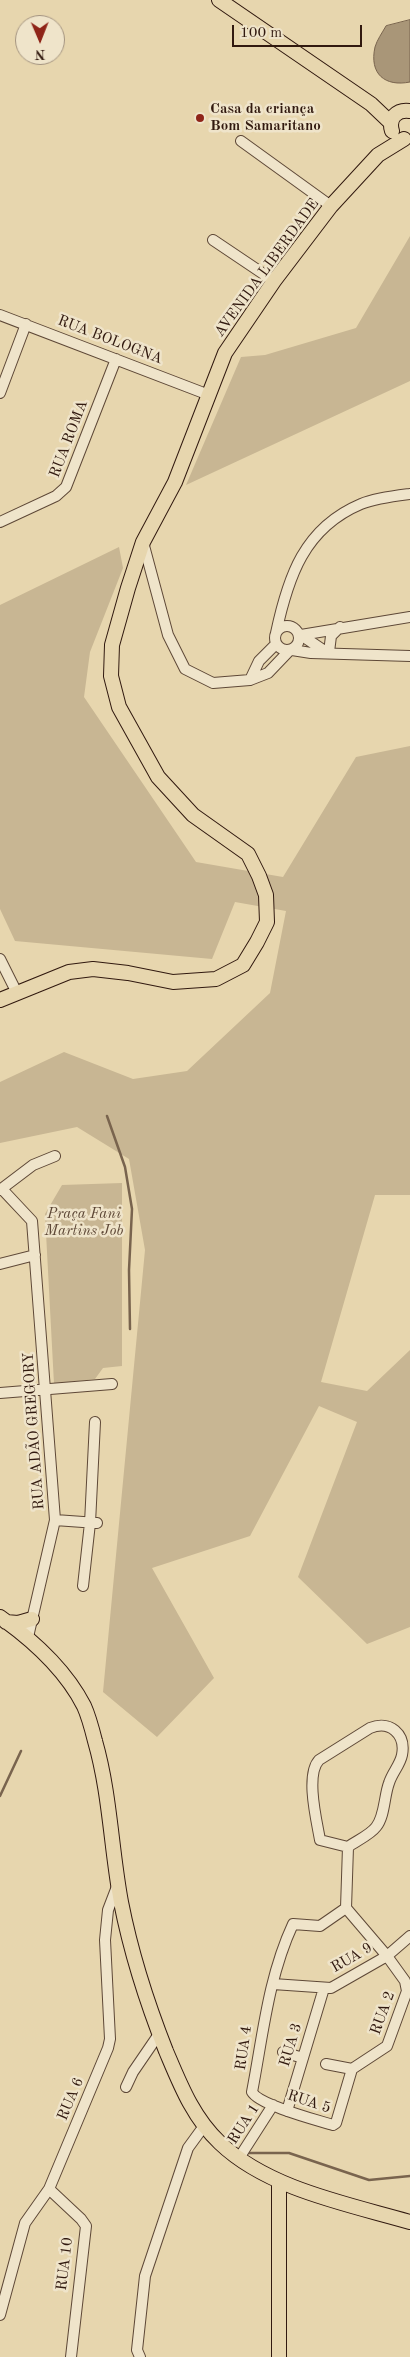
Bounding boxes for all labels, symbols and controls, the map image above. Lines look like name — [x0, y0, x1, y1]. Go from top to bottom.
north arrow — [15, 15, 65, 65]
scale bar — [235, 15, 365, 47]
text: 100 m — [240, 26, 282, 41]
text: N — [35, 47, 46, 61]
place label: Casa da criança Bom Samaritano — [210, 100, 321, 135]
marker: Casa da criança Bom Samaritano — [194, 112, 206, 124]
street label: AVENIDA LIBERDADE — [211, 195, 323, 341]
street label: RUA BOLOGNA — [55, 312, 165, 368]
street label: RUA ROMA — [46, 398, 92, 480]
park label: Praça Fani Martins Job — [44, 1205, 124, 1240]
street label: RUA ADÃO GREGORY — [20, 1352, 48, 1510]
street label: RUA 9 — [328, 1939, 376, 1977]
street label: RUA 2 — [367, 1989, 399, 2037]
street label: RUA 3 — [276, 2021, 306, 2069]
street label: RUA 4 — [232, 2025, 256, 2071]
street label: RUA 6 — [54, 2075, 88, 2123]
street label: RUA 5 — [285, 2087, 333, 2117]
street label: RUA 1 — [224, 2100, 264, 2148]
street label: RUA 10 — [53, 2236, 77, 2292]

